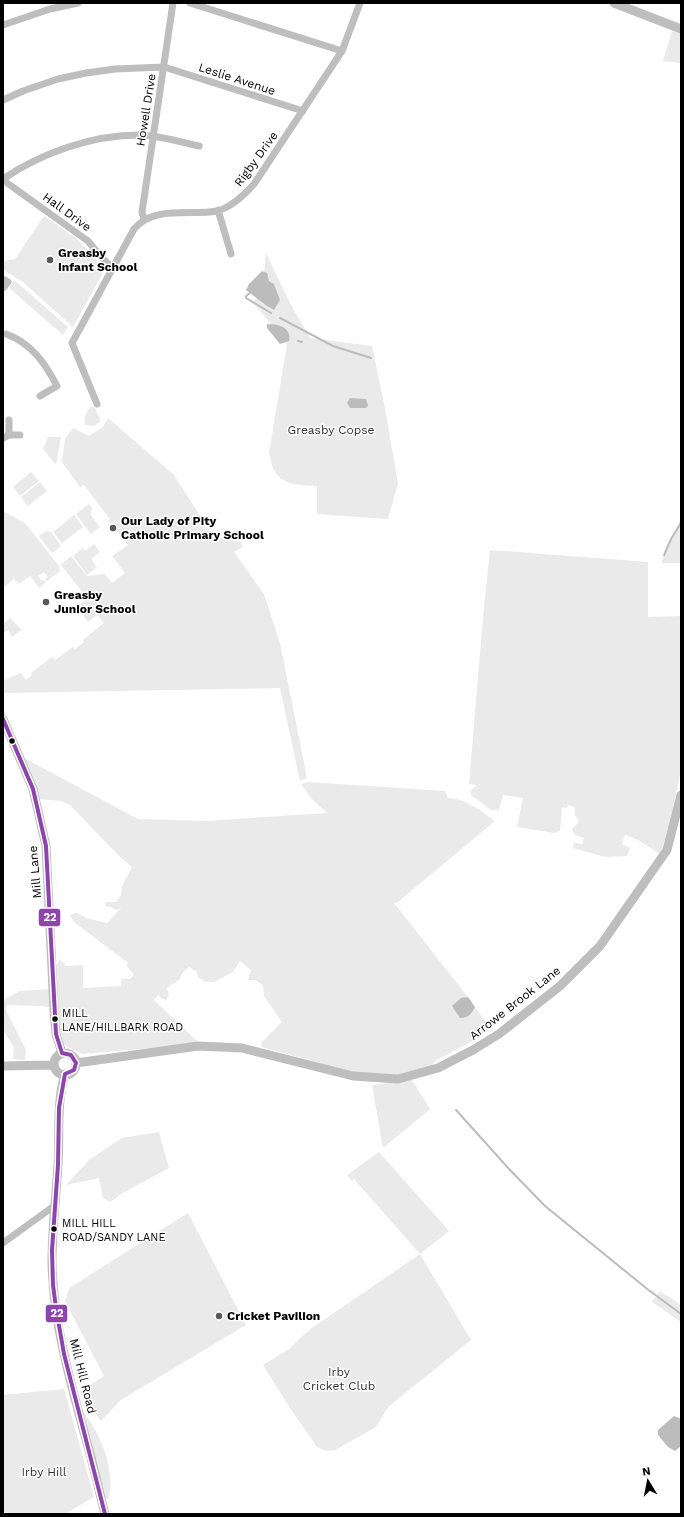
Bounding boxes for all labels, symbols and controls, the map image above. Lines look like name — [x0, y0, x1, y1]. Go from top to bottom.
street label: Leslie Avenue — [197, 60, 277, 98]
street label: Howell Drive — [133, 73, 159, 147]
street label: Rigby Drive — [231, 129, 281, 189]
street label: Hall Drive — [40, 190, 94, 234]
place label: Greasby Infant School — [58, 246, 137, 274]
marker: Greasby Infant School — [45, 255, 55, 265]
park label: Greasby Copse — [288, 423, 375, 437]
place label: Our Lady of Pity Catholic Primary School — [121, 514, 264, 542]
marker: Our Lady of Pity Catholic Primary School — [108, 523, 118, 533]
place label: Greasby Junior School — [54, 588, 136, 616]
marker: Greasby Junior School — [41, 597, 51, 607]
unlabelled marker — [7, 736, 17, 746]
street label: Mill Lane — [26, 845, 44, 899]
line badge: 22 — [38, 908, 61, 927]
text: 22 — [43, 911, 57, 924]
street label: Arrowe Brook Lane — [467, 963, 563, 1043]
place label: MILL LANE/HILLBARK ROAD — [62, 1007, 183, 1034]
marker: MILL LANE/HILLBARK ROAD — [50, 1014, 60, 1024]
place label: MILL HILL ROAD/SANDY LANE — [62, 1217, 165, 1244]
marker: MILL HILL ROAD/SANDY LANE — [49, 1224, 59, 1234]
line badge: 22 — [45, 1304, 68, 1323]
text: 22 — [50, 1307, 64, 1320]
place label: Cricket Pavilion — [227, 1309, 320, 1323]
marker: Cricket Pavilion — [214, 1311, 224, 1321]
street label: Mill Hill Road — [67, 1337, 99, 1415]
park label: Irby Cricket Club — [303, 1365, 375, 1393]
north arrow — [628, 1461, 668, 1501]
park label: Irby Hill — [21, 1465, 67, 1479]
text: N — [641, 1465, 651, 1479]

